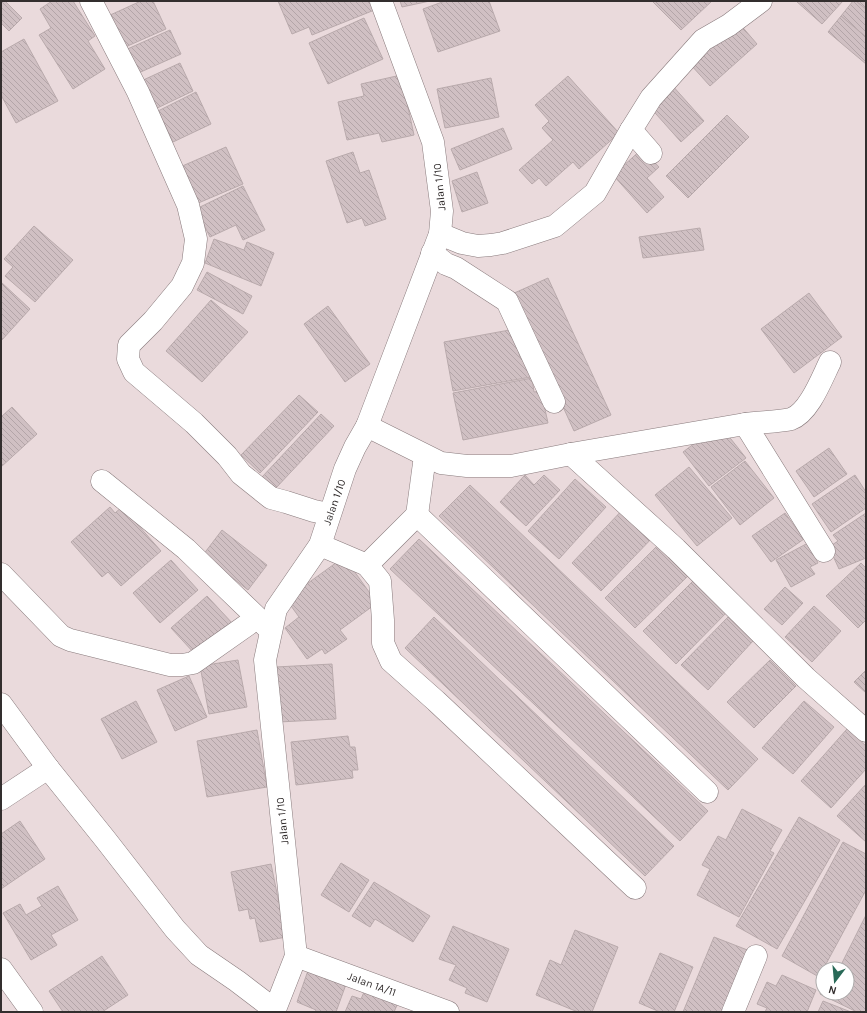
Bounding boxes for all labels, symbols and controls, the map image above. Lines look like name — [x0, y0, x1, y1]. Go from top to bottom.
street label: Jalan 1/10 — [431, 163, 448, 211]
street label: Jalan 1/10 — [321, 478, 348, 527]
street label: Jalan 1/10 — [274, 797, 291, 845]
north arrow — [815, 961, 855, 1001]
street label: Jalan 1A/11 — [346, 970, 398, 999]
text: N — [827, 983, 838, 997]

